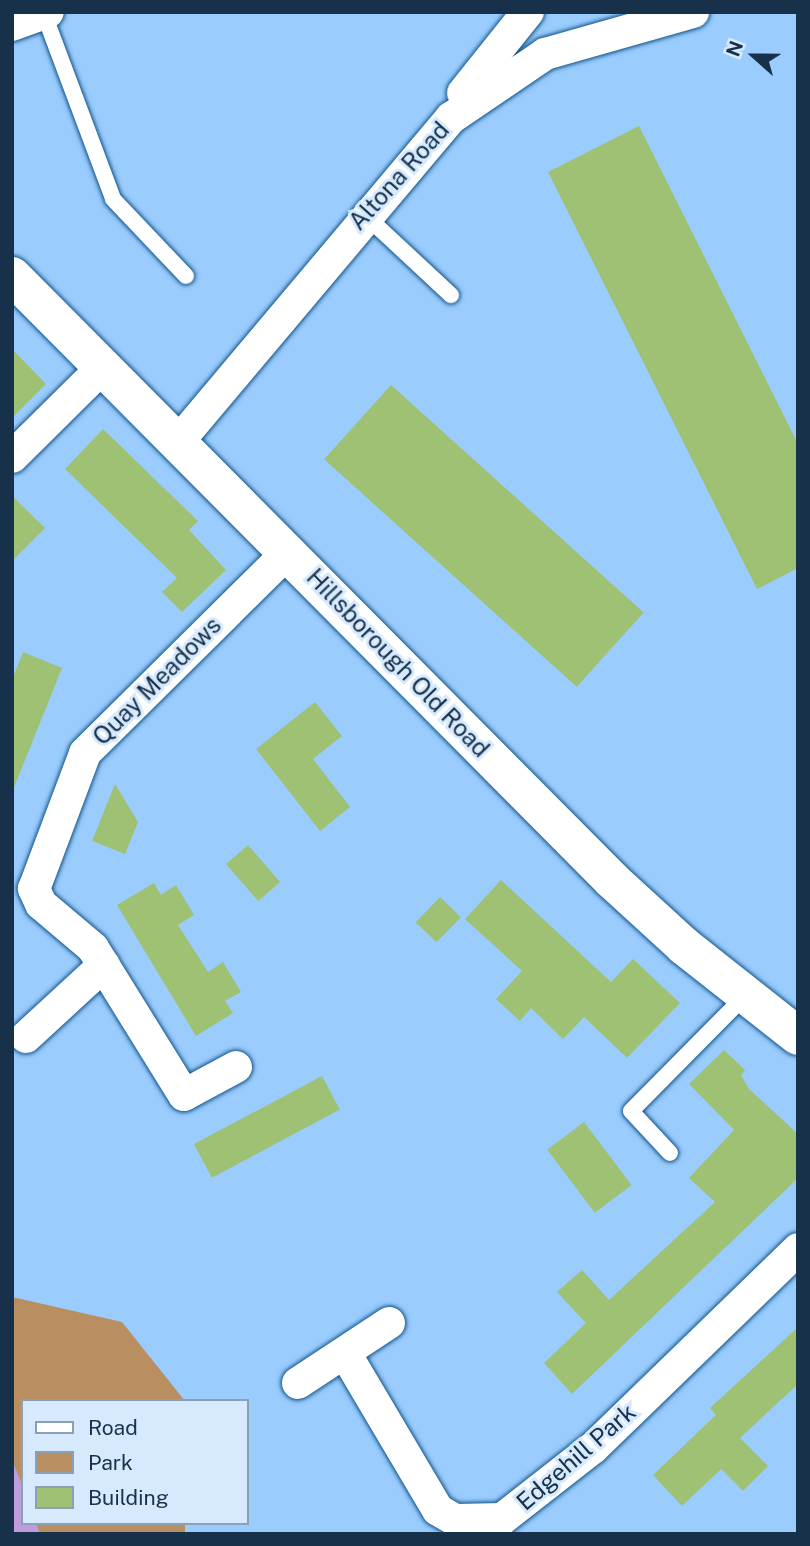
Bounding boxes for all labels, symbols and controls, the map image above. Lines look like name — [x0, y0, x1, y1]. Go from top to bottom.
north arrow — [719, 21, 789, 91]
text: N — [721, 38, 747, 59]
street label: Altona Road — [343, 116, 455, 236]
street label: Hillsborough Old Road — [301, 563, 495, 763]
street label: Quay Meadows — [87, 611, 227, 751]
street label: Edgehill Park — [511, 1397, 641, 1517]
legend — [21, 1399, 248, 1525]
text: Road — [88, 1415, 138, 1440]
text: Park — [88, 1450, 133, 1475]
text: Building — [88, 1485, 169, 1510]

